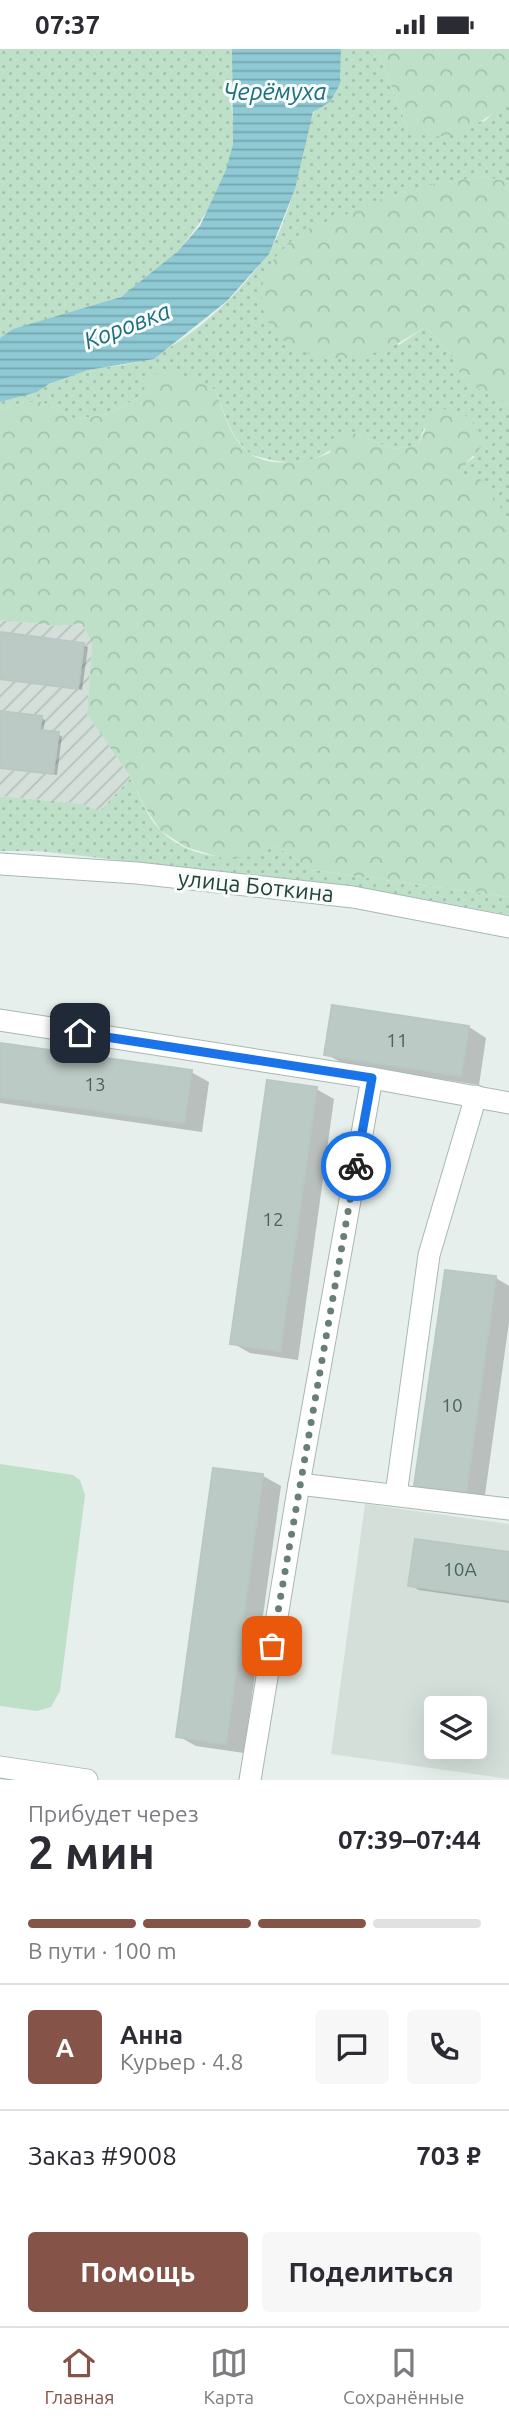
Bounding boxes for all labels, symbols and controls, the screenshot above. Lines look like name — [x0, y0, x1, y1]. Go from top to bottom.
text: 07:37 — [35, 10, 100, 39]
water label: Черёмуха — [224, 78, 326, 105]
water label: Коровка — [80, 297, 174, 354]
street label: улица Боткина — [177, 865, 335, 906]
pin — [50, 1003, 110, 1063]
icon: home — [61, 1014, 99, 1052]
house number: 11 — [386, 1029, 408, 1051]
house number: 13 — [84, 1073, 106, 1095]
courier — [321, 1131, 391, 1201]
icon: bike — [337, 1147, 375, 1185]
house number: 12 — [262, 1208, 284, 1230]
house number: 10 — [441, 1394, 463, 1416]
house number: 10А — [443, 1558, 478, 1580]
pin — [242, 1616, 302, 1676]
icon: bag — [253, 1627, 291, 1665]
map controls — [424, 1696, 487, 1759]
button: layers — [424, 1696, 487, 1759]
text: Прибудет через — [28, 1801, 199, 1826]
text: 07:39–07:44 — [338, 1825, 481, 1854]
text: 2 мин — [28, 1826, 155, 1878]
text: В пути · 100 m — [28, 1938, 177, 1963]
button: chat — [315, 2010, 389, 2084]
button: phone — [407, 2010, 481, 2084]
text: Анна — [120, 2020, 183, 2049]
text: А — [56, 2033, 74, 2062]
text: Курьер · 4.8 — [120, 2049, 244, 2074]
text: Заказ #9008 — [28, 2141, 177, 2170]
text: 703 ₽ — [416, 2141, 481, 2170]
button: Помощь — [28, 2232, 248, 2312]
button: Поделиться — [262, 2232, 481, 2312]
tab: Главная — [44, 2344, 115, 2408]
tab: Карта — [203, 2344, 254, 2408]
tab: Сохранённые — [343, 2344, 465, 2408]

